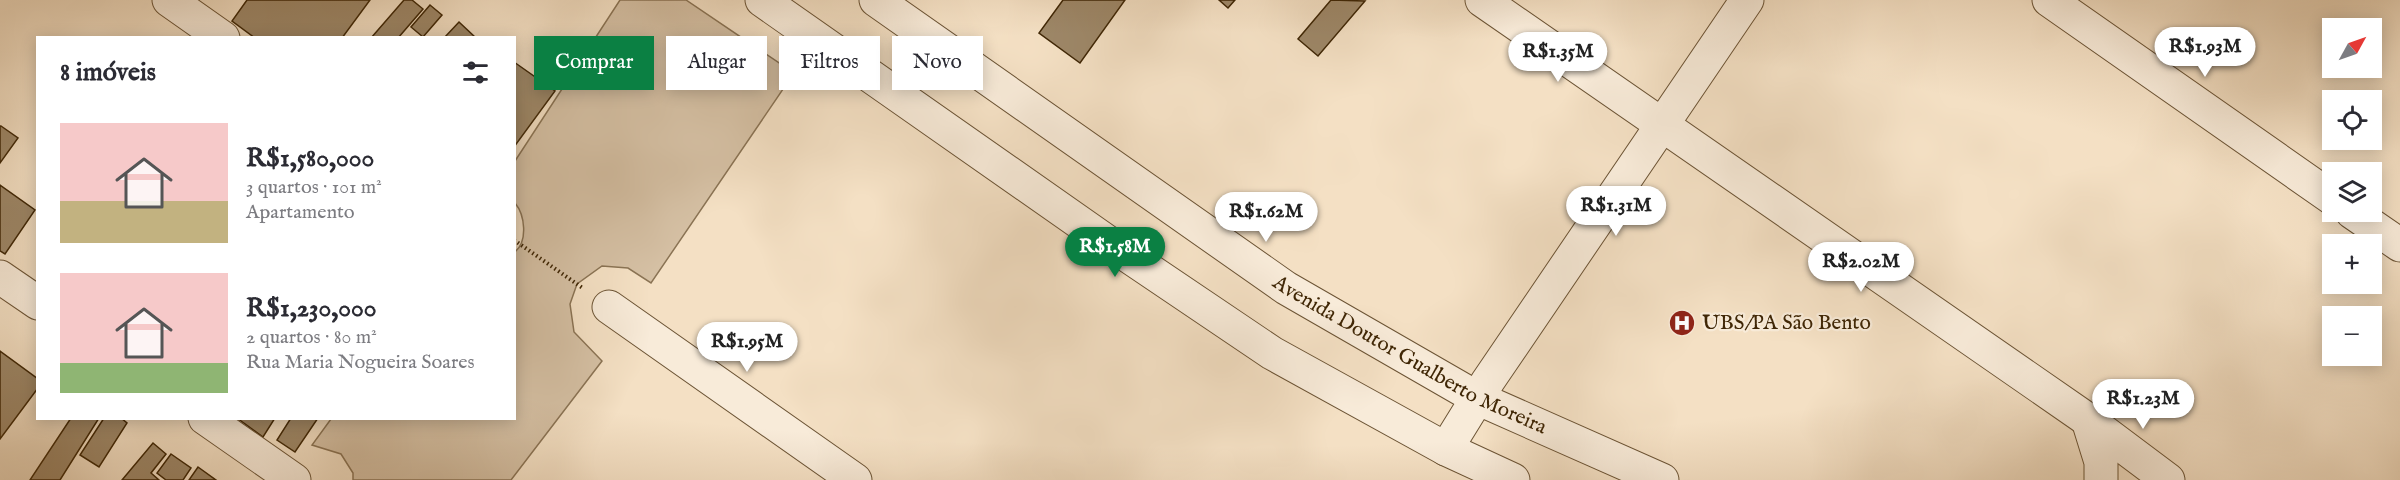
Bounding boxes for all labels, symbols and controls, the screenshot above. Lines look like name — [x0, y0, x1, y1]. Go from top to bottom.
north arrow — [2322, 18, 2382, 78]
map controls — [2322, 18, 2382, 366]
pin: R$1.93M — [2150, 27, 2260, 78]
pin: R$1.35M — [1503, 32, 1613, 83]
text: R$1.93M — [2169, 34, 2241, 59]
chip: Comprar — [534, 36, 654, 90]
chip: Alugar — [666, 36, 767, 90]
chip: Filtros — [779, 36, 880, 90]
chip: Novo — [892, 36, 983, 90]
text: R$1.35M — [1522, 39, 1594, 64]
text: 8 imóveis — [60, 56, 156, 89]
icon: filters — [459, 56, 492, 89]
button: locate — [2322, 90, 2382, 150]
text: R$1,580,000 — [246, 142, 374, 175]
icon: home — [108, 147, 180, 219]
button: layers — [2322, 162, 2382, 222]
text: 3 quartos · 101 m² — [246, 175, 382, 200]
pin: R$1.31M — [1561, 186, 1671, 237]
pin: R$1.62M — [1211, 192, 1321, 243]
text: R$1.31M — [1580, 193, 1652, 218]
text: R$1.62M — [1229, 199, 1303, 224]
text: Apartamento — [246, 200, 355, 225]
pin: R$1.58M — [1060, 227, 1170, 278]
text: R$1.58M — [1079, 234, 1151, 259]
button: + — [2322, 234, 2382, 294]
pin: R$2.02M — [1806, 242, 1916, 293]
text: R$2.02M — [1822, 249, 1900, 274]
street label: Avenida Doutor Gualberto Moreira — [1266, 269, 1552, 441]
text: R$1,230,000 — [246, 292, 377, 325]
icon: home — [108, 297, 180, 369]
button: − — [2322, 306, 2382, 366]
hospital icon: UBS/PA São Bento — [1667, 308, 1697, 338]
place label: UBS/PA São Bento — [1702, 310, 1871, 337]
pin: R$1.95M — [692, 322, 802, 373]
text: 2 quartos · 80 m² — [246, 325, 377, 350]
text: R$1.95M — [711, 329, 783, 354]
text: Rua Maria Nogueira Soares — [246, 350, 475, 375]
pin: R$1.23M — [2088, 379, 2198, 430]
text: R$1.23M — [2106, 386, 2180, 411]

